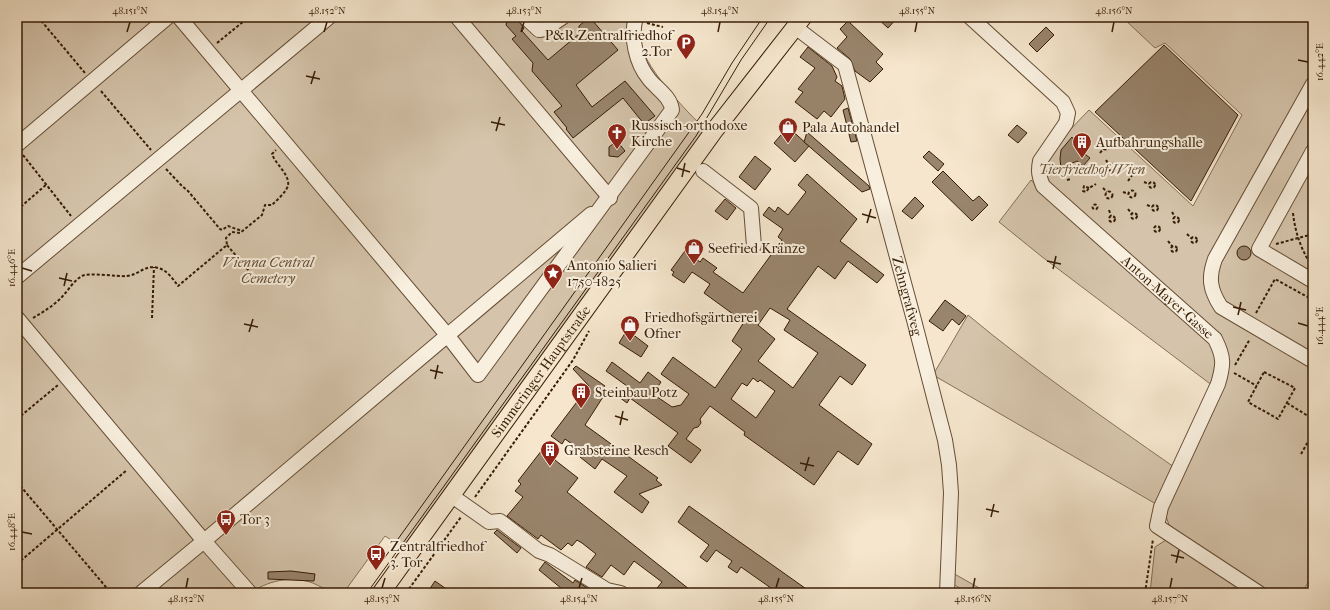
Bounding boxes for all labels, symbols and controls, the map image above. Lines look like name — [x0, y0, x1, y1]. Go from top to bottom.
text: 48.151°N — [112, 5, 148, 17]
text: 48.152°N — [308, 5, 346, 17]
text: 48.153°N — [506, 5, 542, 17]
text: 48.154°N — [701, 5, 739, 17]
text: 48.155°N — [899, 5, 936, 17]
text: 48.156°N — [1095, 5, 1133, 17]
place label: P&R Zentralfriedhof 2.Tor — [545, 27, 675, 60]
parking icon: P&R Zentralfriedhof 2.Tor — [675, 32, 697, 60]
text: 16.442°E — [1314, 43, 1326, 81]
shop icon: Pala Autohandel — [777, 116, 799, 144]
place label: Russisch-orthodoxe Kirche — [631, 117, 747, 150]
place label: Pala Autohandel — [802, 119, 900, 136]
church icon: Russisch-orthodoxe Kirche — [606, 122, 628, 150]
building icon: Aufbahrungshalle — [1071, 131, 1093, 159]
place label: Aufbahrungshalle — [1095, 134, 1203, 151]
park label: Tierfriedhof Wien — [1039, 161, 1145, 178]
shop icon: Seefried Kränze — [683, 237, 705, 265]
place label: Seefried Kränze — [708, 240, 805, 257]
text: 16.446°E — [6, 249, 18, 287]
street label: Anton-Mayer-Gasse — [1118, 251, 1217, 342]
park label: Vienna Central Cemetery — [223, 254, 315, 287]
street label: Zehngrafweg — [889, 254, 926, 338]
place label: Antonio Salieri 1750-1825 — [566, 257, 657, 290]
place icon: Antonio Salieri 1750-1825 — [542, 262, 564, 290]
street label: Simmeringer Hauptstraße — [487, 302, 594, 441]
text: 16.444°E — [1314, 307, 1326, 345]
place label: Friedhofsgärtnerei Ofner — [644, 309, 758, 342]
shop icon: Friedhofsgärtnerei Ofner — [619, 314, 641, 342]
building icon: Steinbau Potz — [570, 381, 592, 409]
place label: Steinbau Potz — [595, 384, 677, 401]
building icon: Grabsteine Resch — [539, 439, 561, 467]
place label: Grabsteine Resch — [564, 442, 669, 459]
bus stop icon: Tor 3 — [215, 508, 237, 536]
place label: Tor 3 — [240, 511, 270, 528]
text: 16.448°E — [6, 513, 18, 551]
place label: Zentralfriedhof 3. Tor — [390, 538, 488, 571]
bus stop icon: Zentralfriedhof 3. Tor — [365, 543, 387, 571]
text: 48.152°N — [167, 593, 205, 605]
text: 48.153°N — [364, 593, 400, 605]
text: 48.154°N — [560, 593, 598, 605]
text: 48.155°N — [758, 593, 795, 605]
text: 48.156°N — [954, 593, 992, 605]
text: 48.157°N — [1152, 593, 1189, 605]

